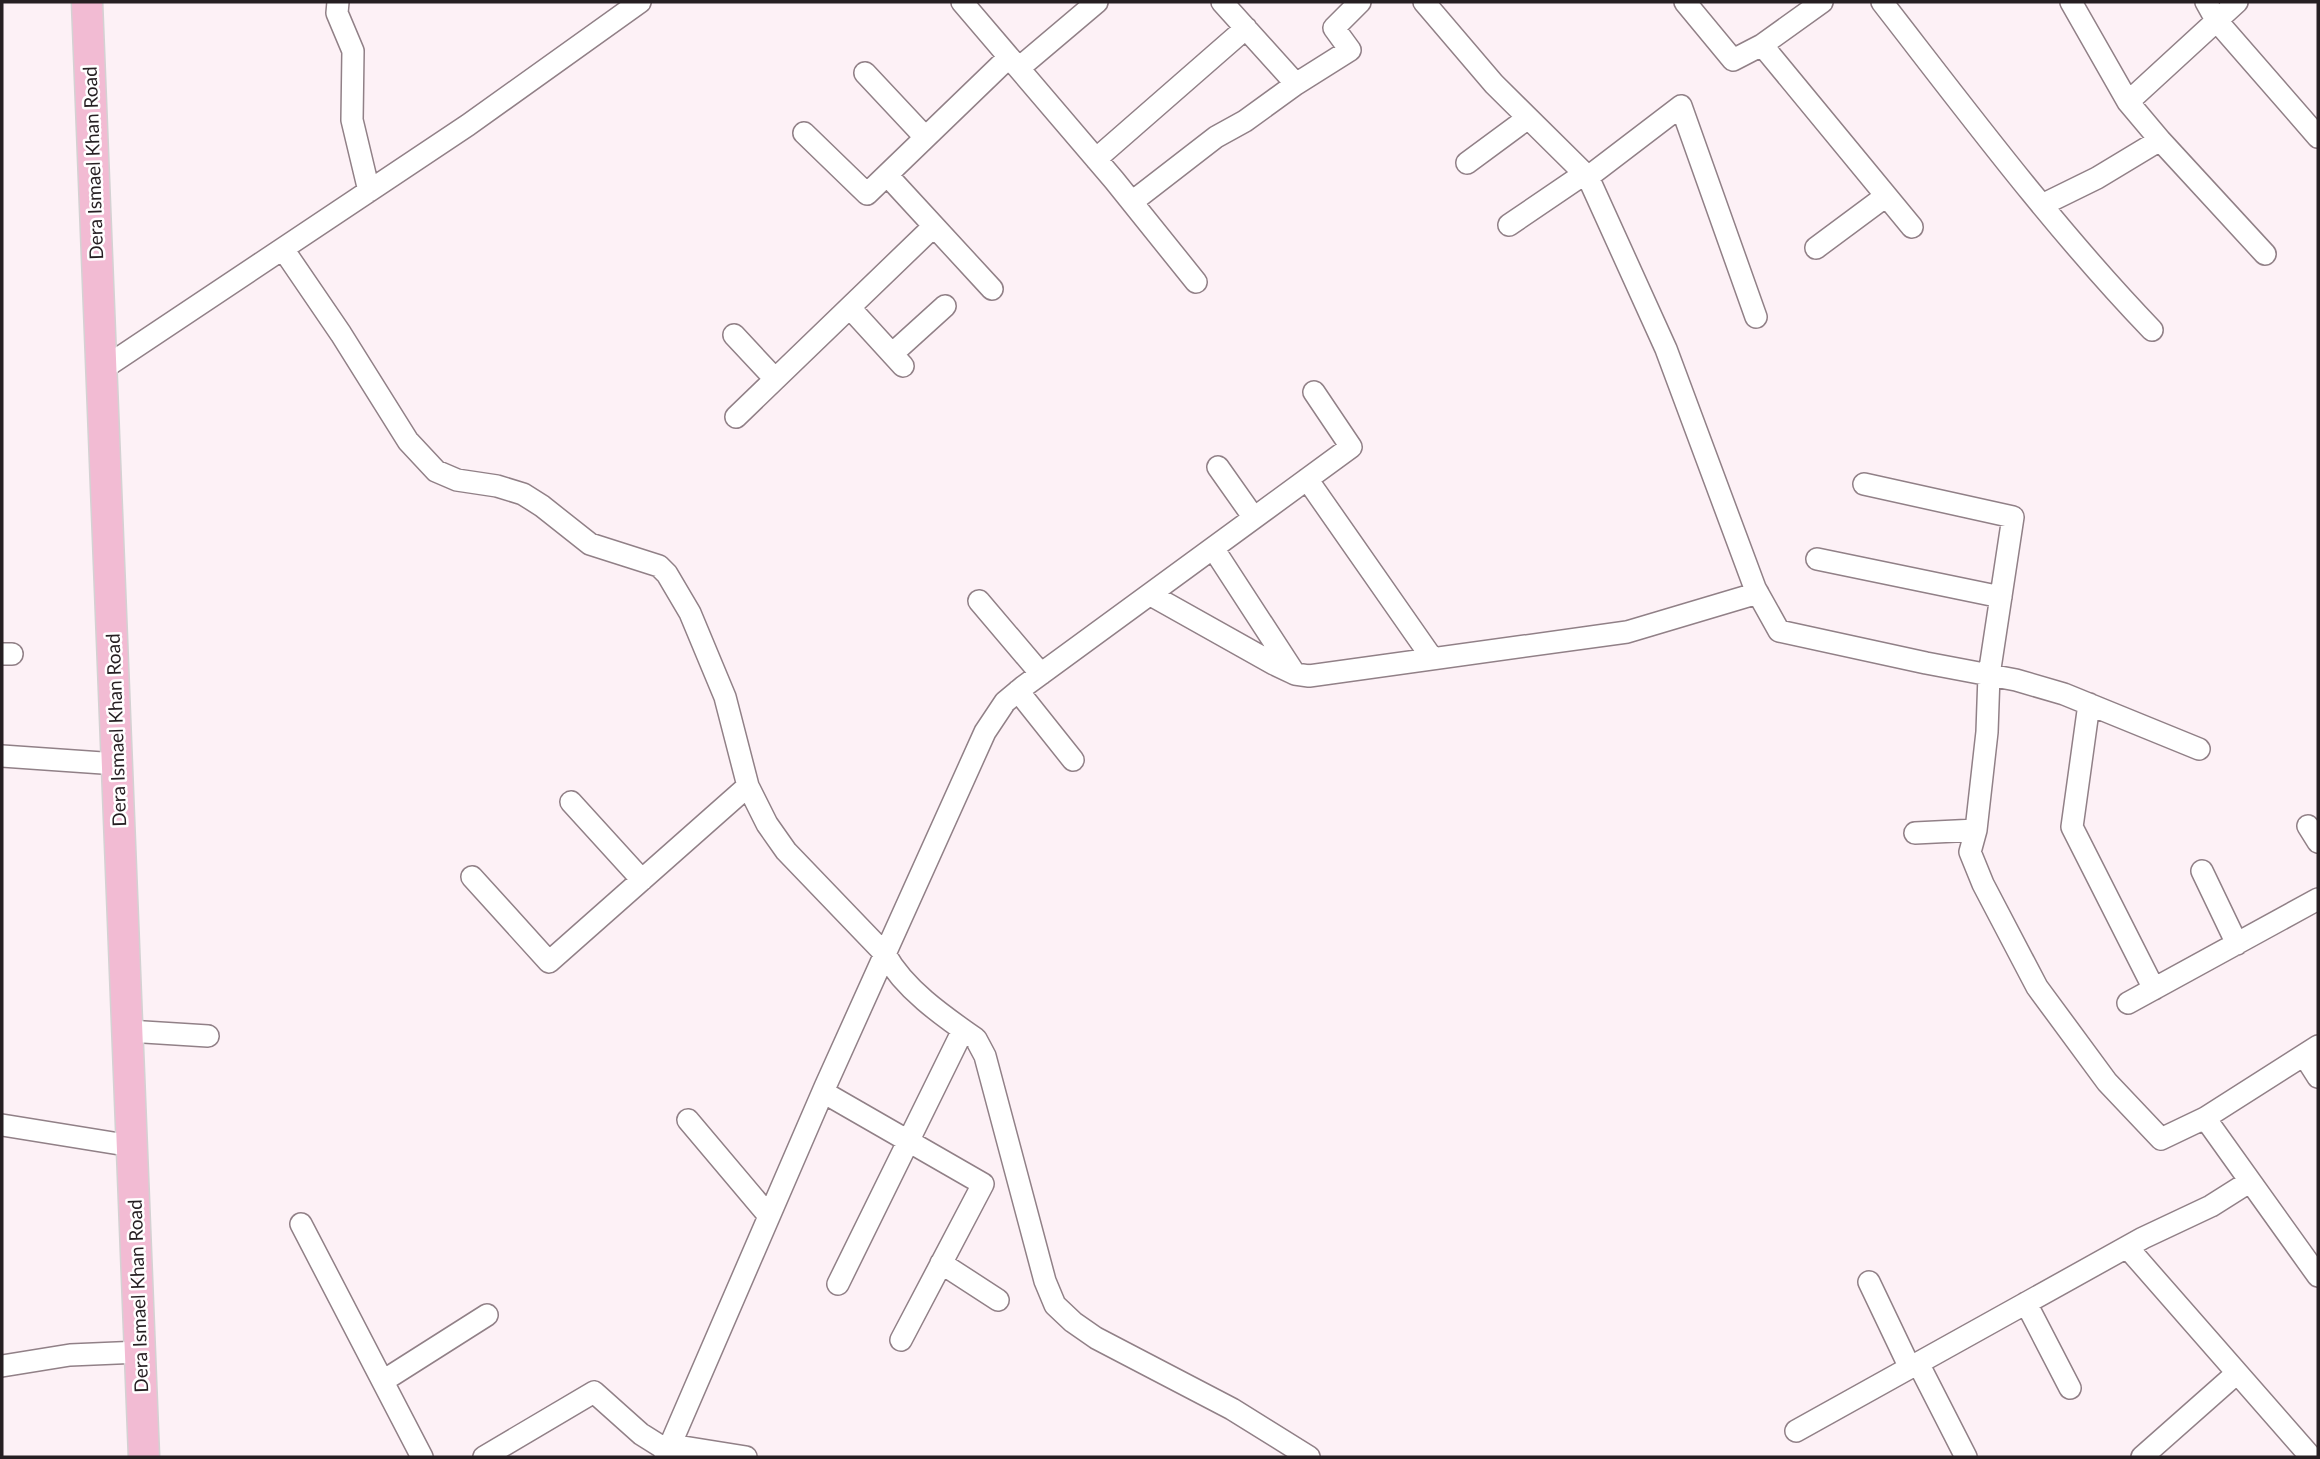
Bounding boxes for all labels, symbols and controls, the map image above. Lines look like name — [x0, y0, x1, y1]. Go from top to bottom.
street label: Dera Ismael Khan Road — [78, 66, 107, 260]
street label: Dera Ismael Khan Road — [101, 633, 130, 827]
street label: Dera Ismael Khan Road — [123, 1199, 152, 1393]

